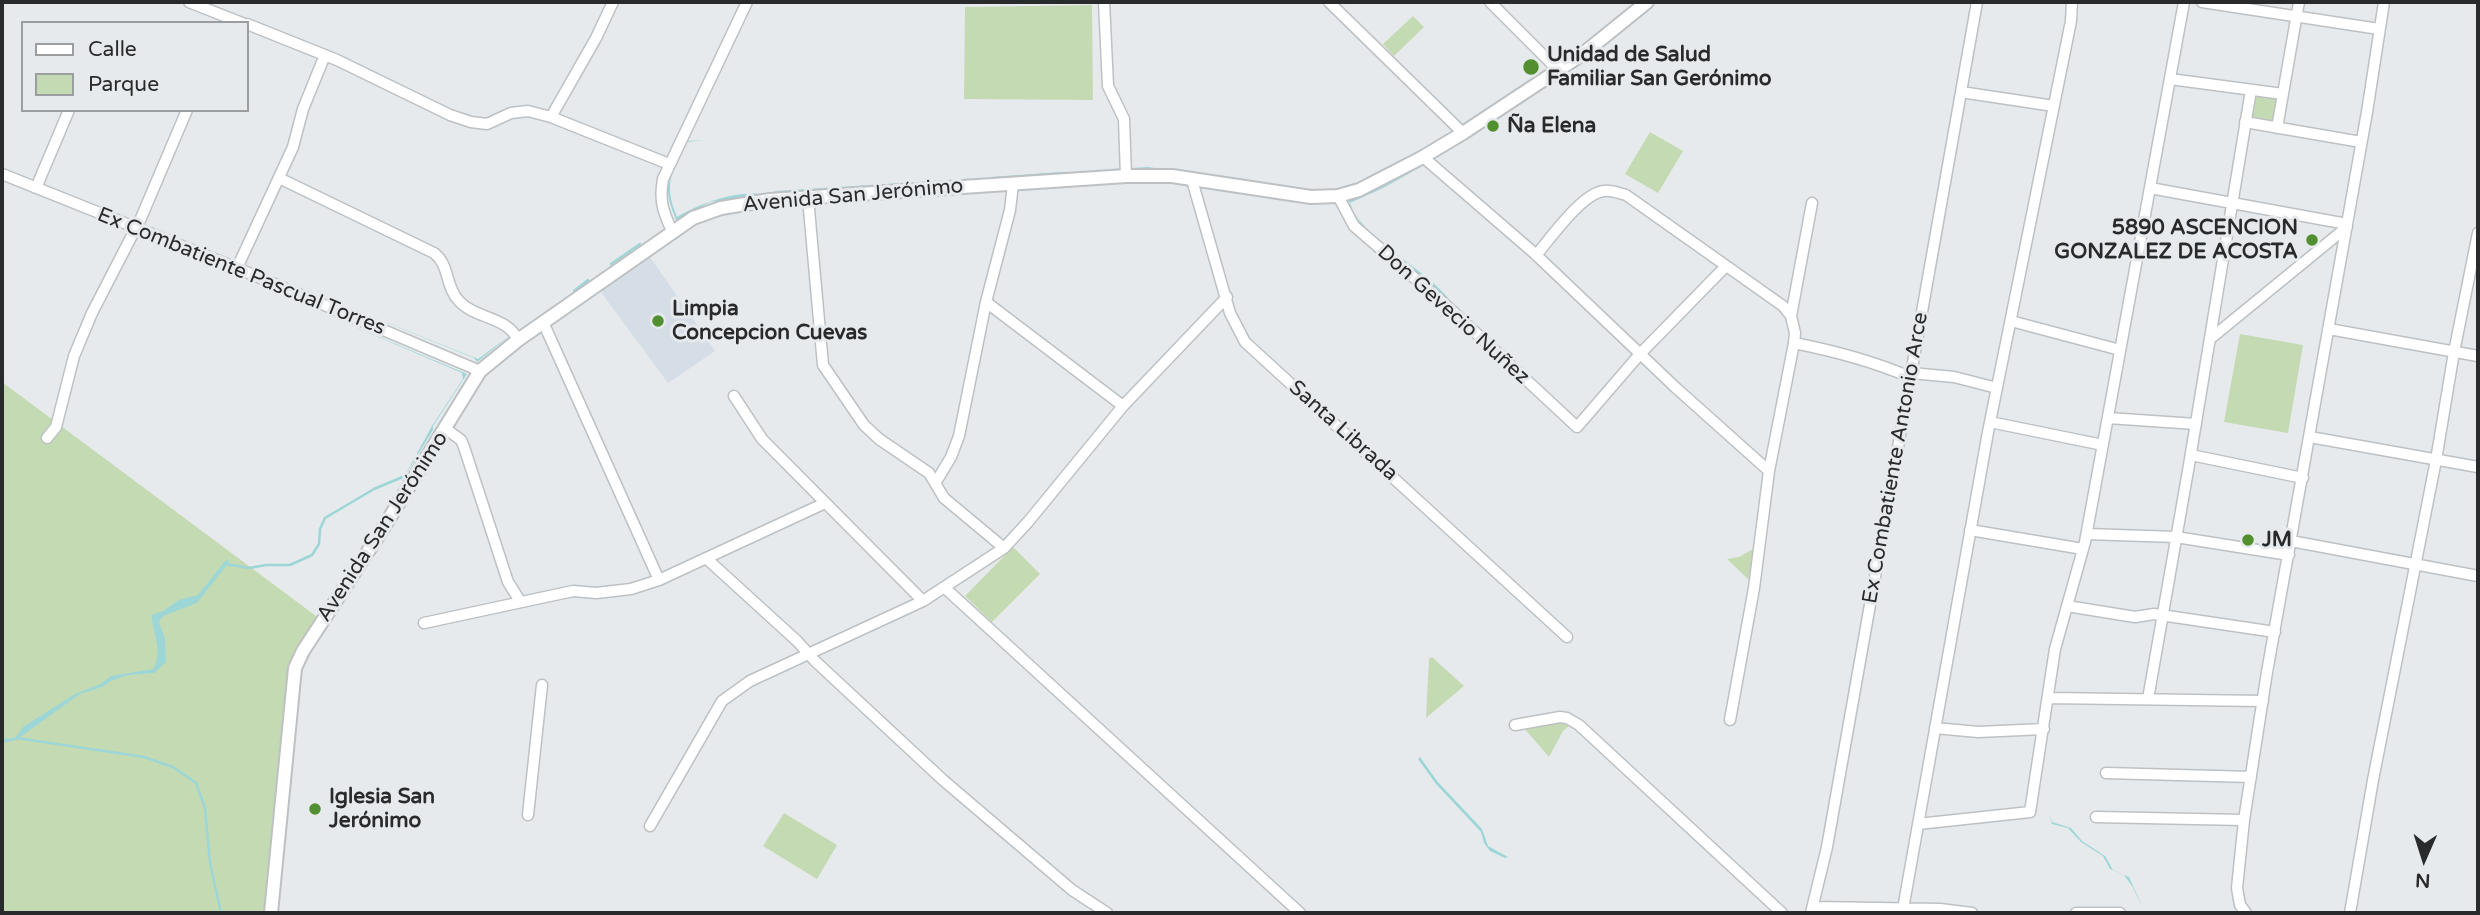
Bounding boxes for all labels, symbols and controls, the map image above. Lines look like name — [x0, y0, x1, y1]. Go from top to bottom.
legend — [21, 21, 248, 112]
text: Calle — [88, 37, 137, 62]
place label: Unidad de Salud Familiar San Gerónimo — [1547, 42, 1772, 92]
marker: Unidad de Salud Familiar San Gerónimo — [1521, 57, 1541, 77]
text: Parque — [88, 72, 159, 97]
place label: Ña Elena — [1507, 113, 1596, 139]
marker: Ña Elena — [1485, 118, 1501, 134]
street label: Avenida San Jerónimo — [742, 174, 964, 218]
street label: Ex Combatiente Pascual Torres — [93, 203, 389, 341]
place label: 5890 ASCENCION GONZALEZ DE ACOSTA — [2054, 215, 2298, 265]
marker: 5890 ASCENCION GONZALEZ DE ACOSTA — [2304, 232, 2320, 248]
street label: Don Gevecio Nuñez — [1372, 240, 1534, 390]
place label: Limpia Concepcion Cuevas — [672, 296, 867, 346]
street label: Ex Combatiente Antonio Arce — [1858, 310, 1934, 606]
marker: Limpia Concepcion Cuevas — [650, 313, 666, 329]
street label: Santa Librada — [1283, 375, 1403, 487]
street label: Avenida San Jerónimo — [312, 427, 454, 627]
place label: JM — [2262, 527, 2292, 553]
marker: JM — [2240, 532, 2256, 548]
place label: Iglesia San Jerónimo — [329, 784, 435, 834]
marker: Iglesia San Jerónimo — [307, 801, 323, 817]
north arrow — [2389, 824, 2459, 894]
text: N — [2415, 869, 2431, 891]

